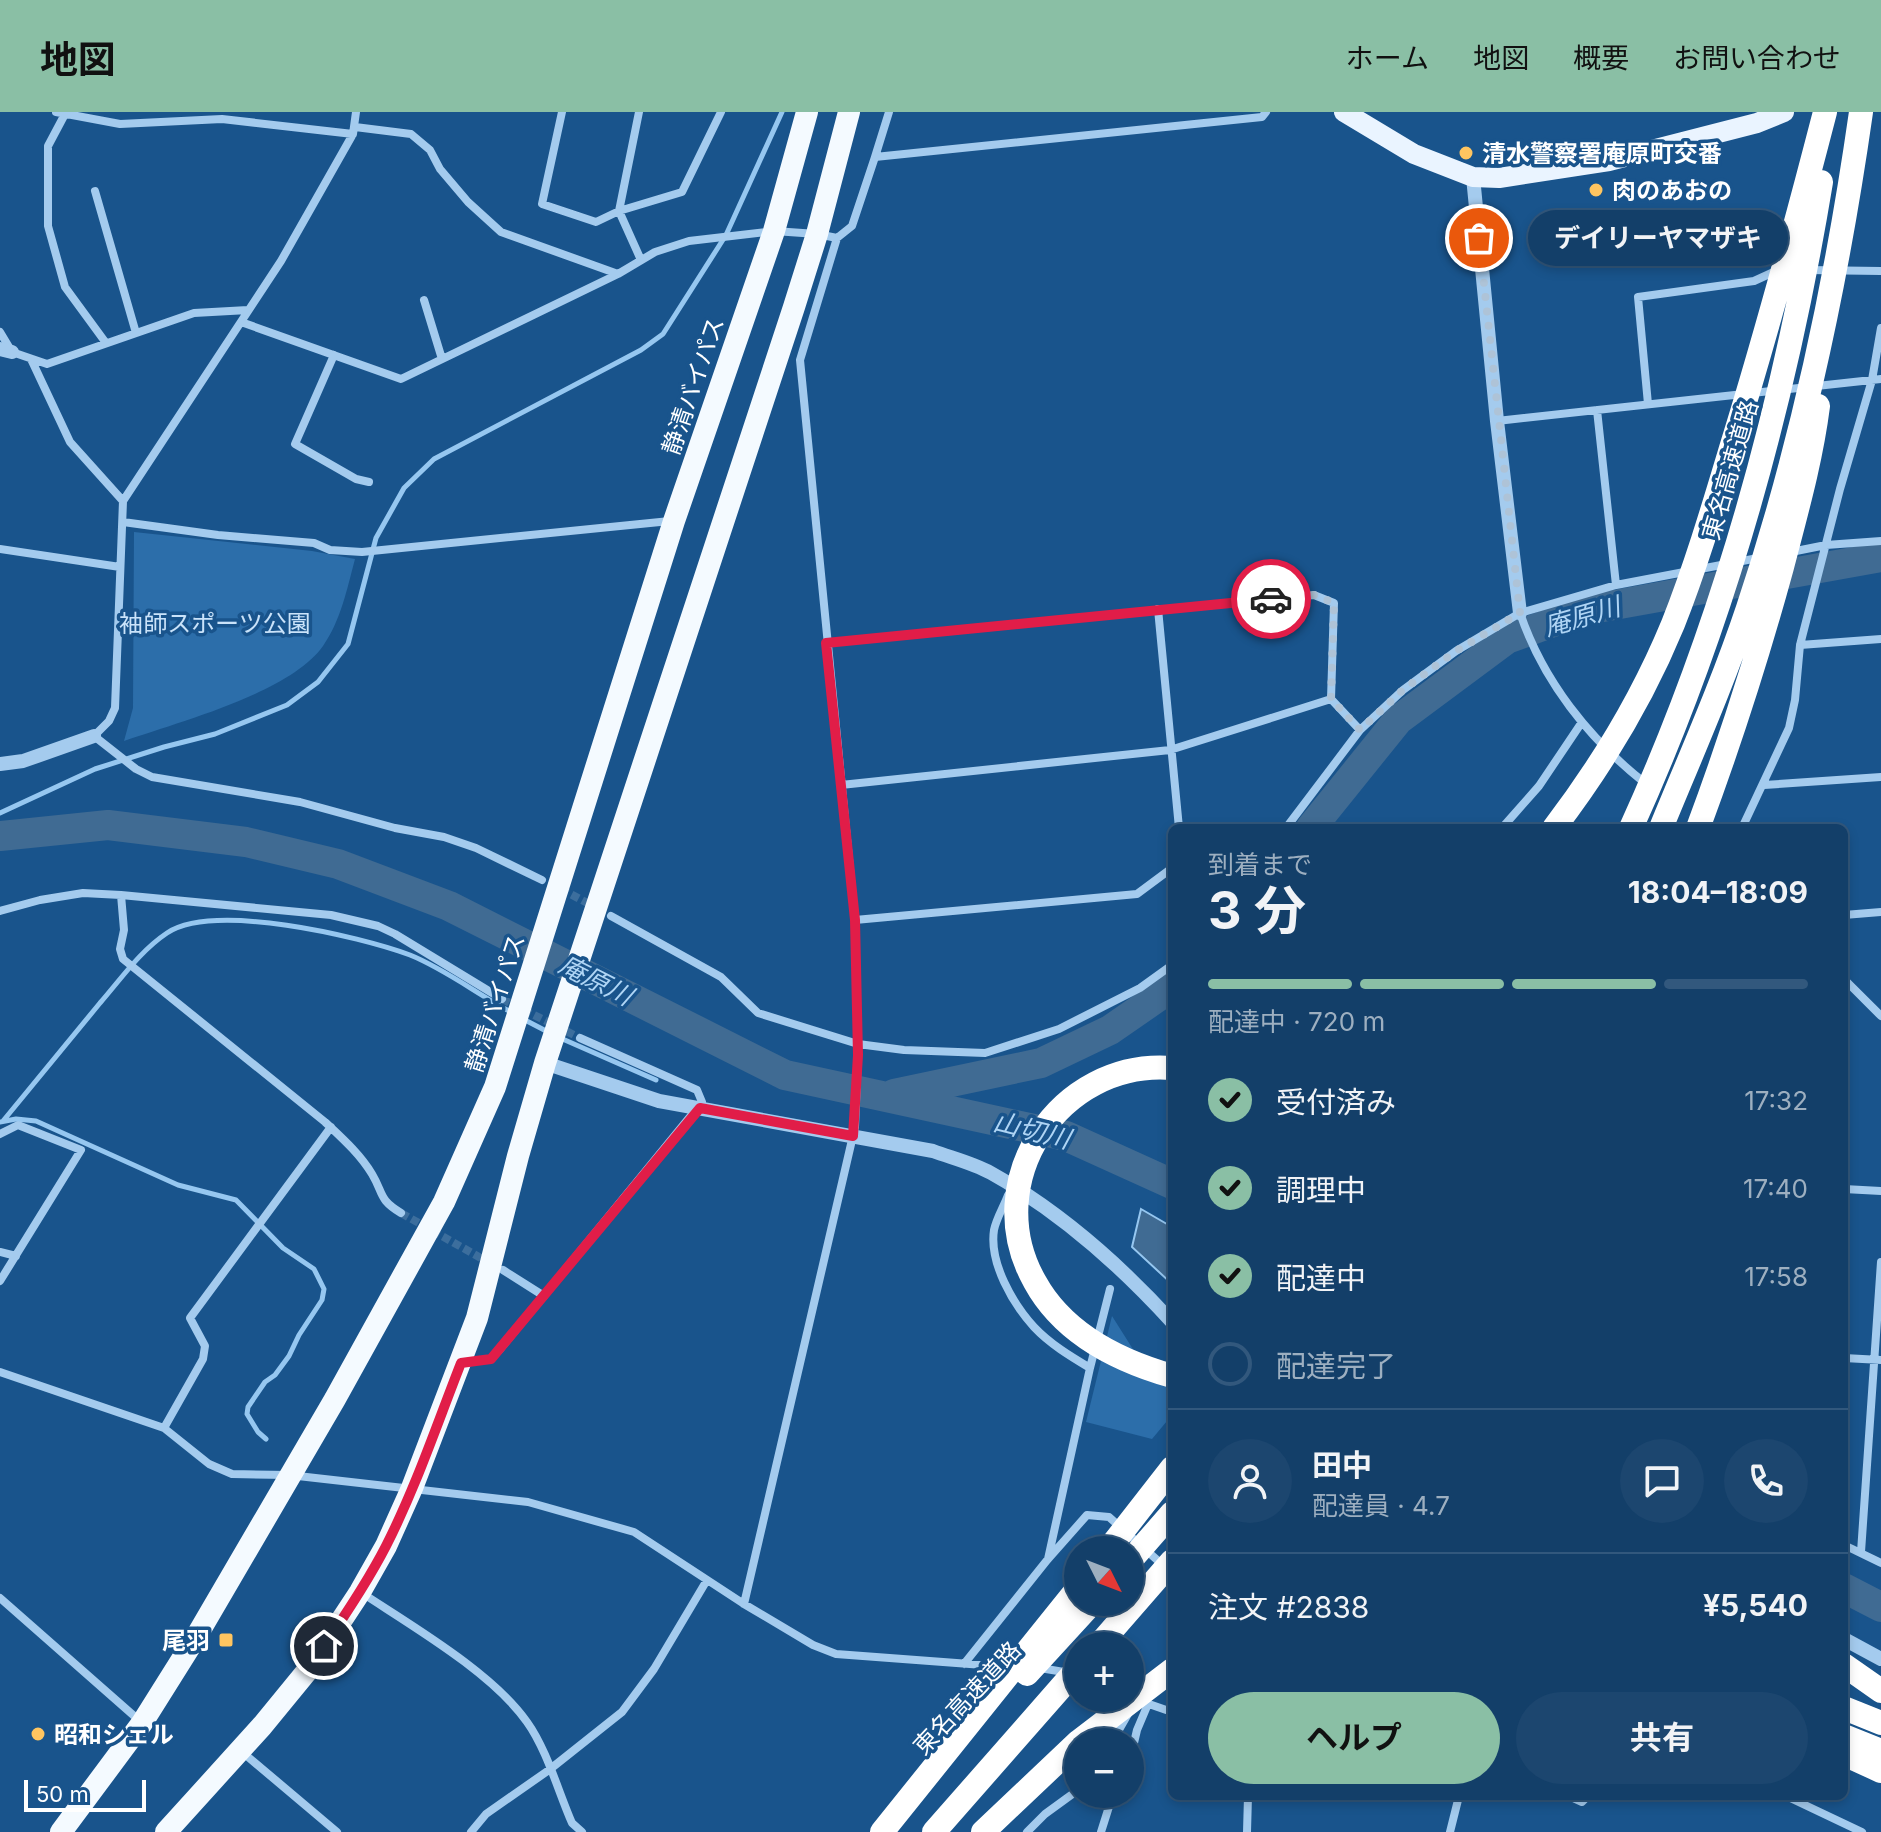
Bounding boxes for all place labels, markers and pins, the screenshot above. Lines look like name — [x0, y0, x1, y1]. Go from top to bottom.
place label: 清水警察署庵原町交番 — [1482, 139, 1722, 168]
marker: 清水警察署庵原町交番 — [1457, 144, 1475, 162]
place label: 肉のあおの — [1612, 176, 1732, 205]
marker: 肉のあおの — [1587, 181, 1605, 199]
pin — [1445, 204, 1513, 272]
callout: デイリーヤマザキ — [1527, 210, 1787, 266]
pin — [290, 1612, 358, 1680]
place label: 尾羽 — [162, 1626, 210, 1655]
marker: 尾羽 — [217, 1631, 235, 1649]
place label: 昭和シェル — [54, 1720, 174, 1749]
marker: 昭和シェル — [29, 1725, 47, 1743]

